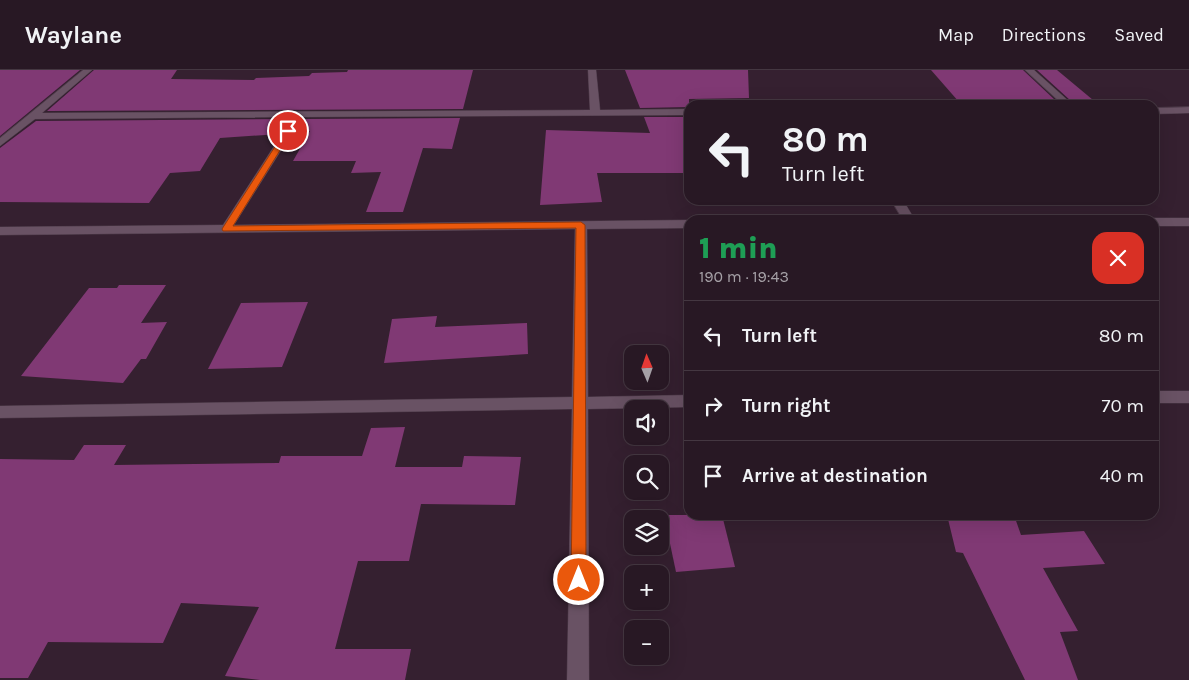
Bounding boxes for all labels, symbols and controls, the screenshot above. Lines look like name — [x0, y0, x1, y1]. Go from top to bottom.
text: Waylane — [25, 21, 122, 49]
text: Map — [938, 24, 974, 46]
text: Directions — [1002, 24, 1086, 46]
text: Saved — [1114, 24, 1164, 46]
pin — [267, 110, 309, 152]
icon: arrive — [274, 117, 302, 145]
text: 80 m — [782, 119, 869, 160]
icon: left — [699, 120, 764, 185]
text: Turn left — [782, 161, 865, 187]
text: 1 min — [699, 230, 778, 266]
button: close — [1092, 232, 1144, 284]
text: 190 m · 19:43 — [699, 267, 789, 286]
icon: left — [699, 322, 727, 350]
text: Turn left — [742, 325, 817, 347]
text: 80 m — [1099, 325, 1144, 347]
north arrow — [624, 345, 669, 390]
map controls — [624, 345, 669, 665]
icon: right — [699, 392, 727, 420]
text: Turn right — [742, 395, 831, 417]
text: 70 m — [1102, 395, 1144, 417]
button: sound — [624, 400, 669, 445]
button: search — [624, 455, 669, 500]
icon: arrive — [699, 462, 727, 490]
text: Arrive at destination — [742, 465, 928, 487]
text: 40 m — [1100, 465, 1144, 487]
button: layers — [624, 510, 669, 555]
position arrow — [552, 553, 604, 605]
button: + — [624, 565, 669, 610]
button: − — [624, 620, 669, 665]

